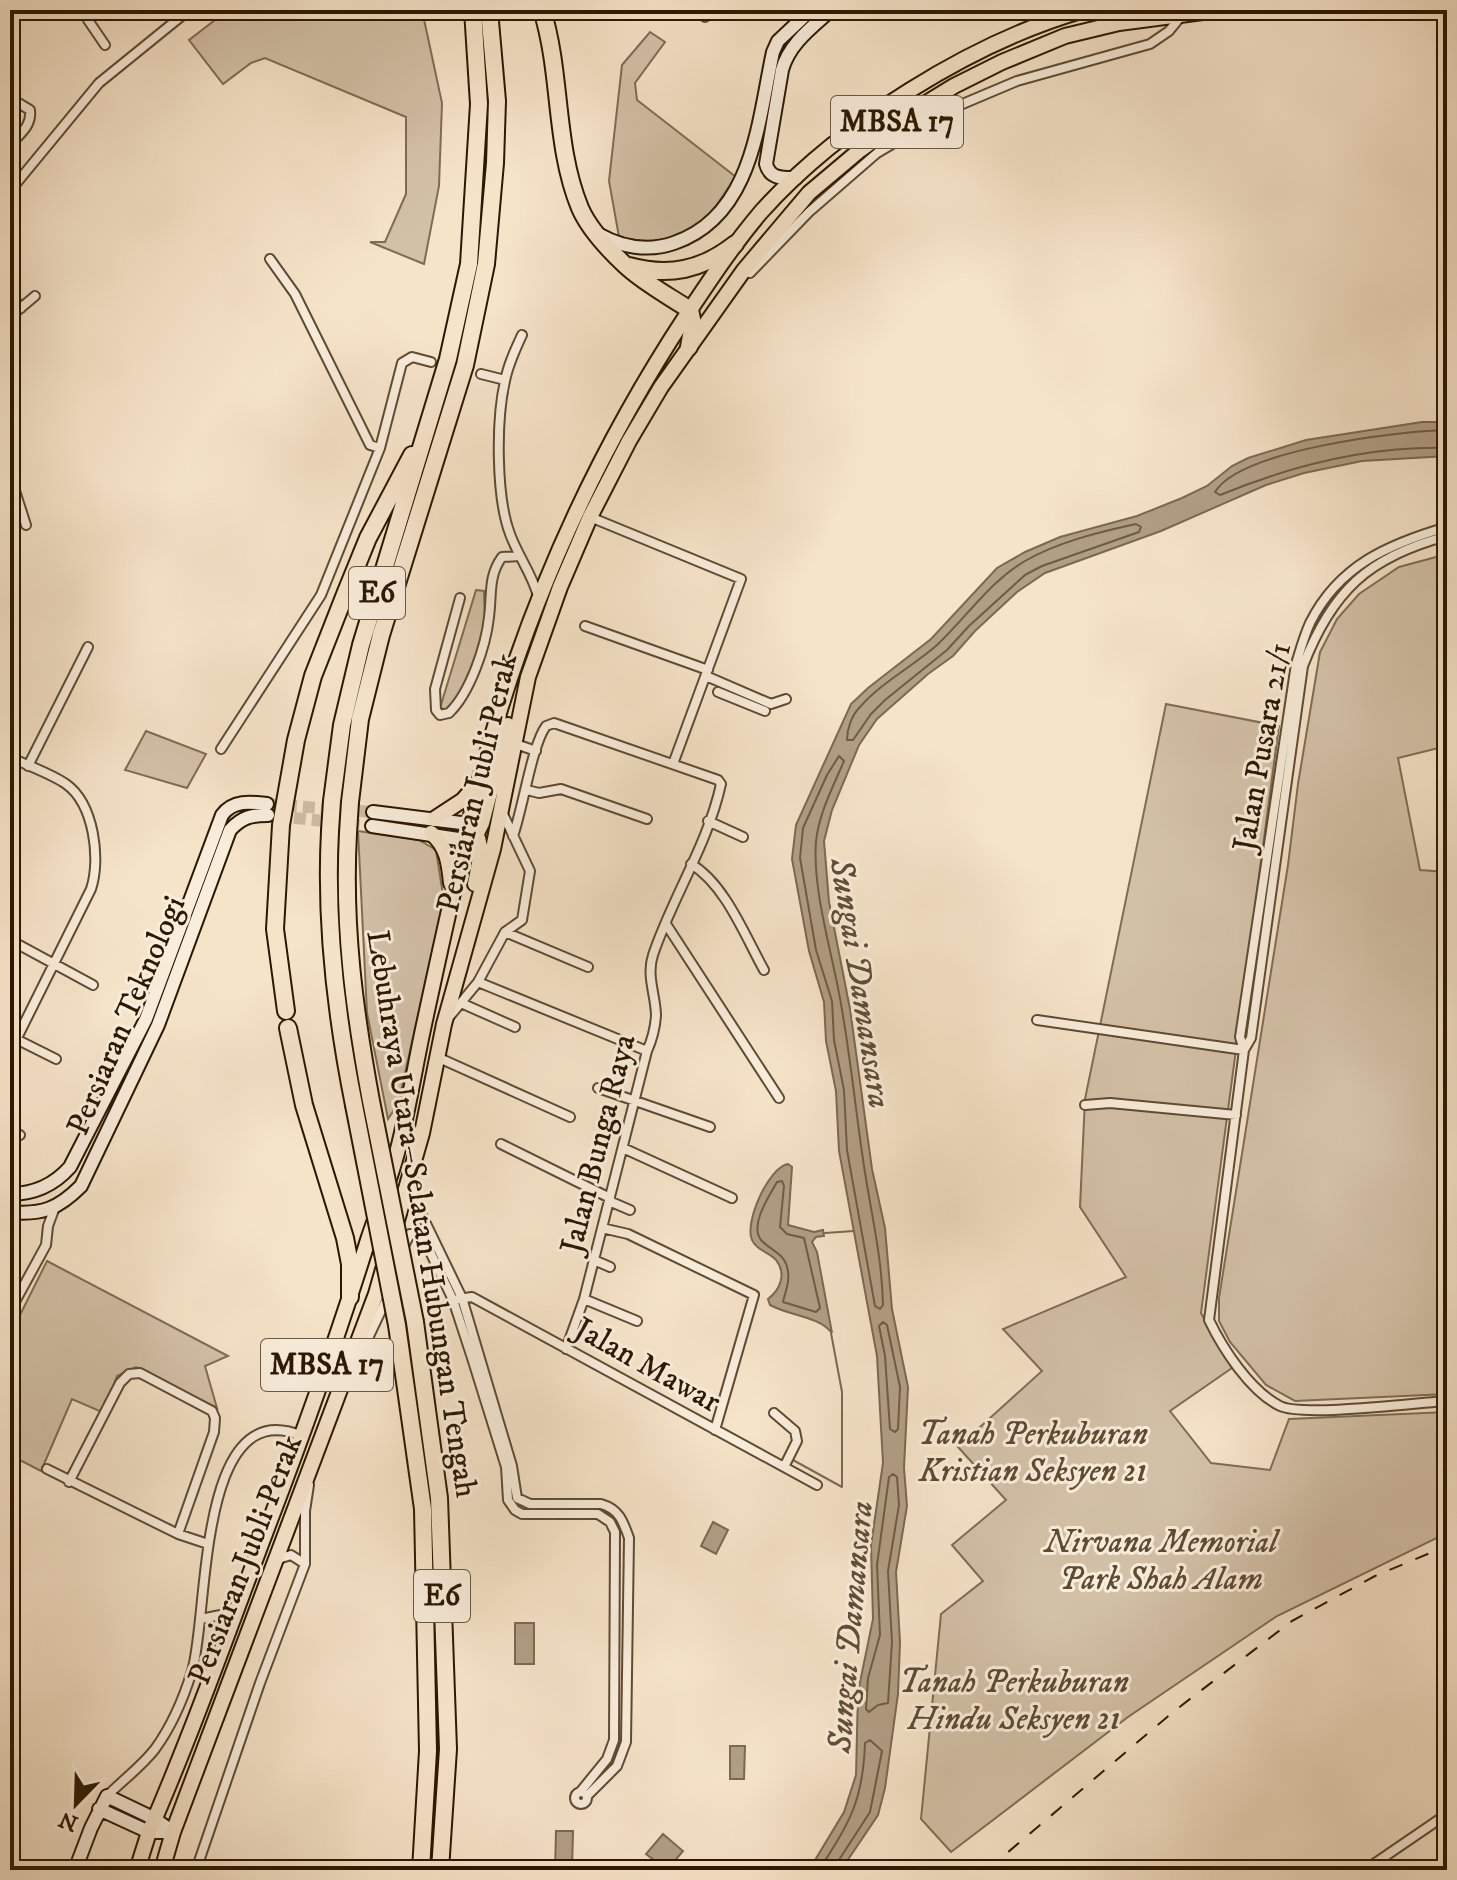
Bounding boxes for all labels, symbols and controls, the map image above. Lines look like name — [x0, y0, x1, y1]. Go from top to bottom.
road number: MBSA 17 — [831, 96, 963, 148]
road number: E6 — [349, 567, 405, 619]
street label: Jalan Pusara 21/1 — [1224, 640, 1301, 857]
street label: Persiaran Jubli Perak — [429, 649, 527, 917]
water label: Sungai Damansara — [819, 854, 901, 1111]
street label: Persiaran Teknologi — [59, 890, 195, 1142]
street label: Lebuhraya Utara–Selatan Hubungan Tengah — [356, 927, 486, 1501]
street label: Jalan Bunga Raya — [552, 1030, 646, 1261]
street label: Jalan Mawar — [564, 1308, 727, 1423]
road number: MBSA 17 — [261, 1339, 393, 1391]
park label: Tanah Perkuburan Kristian Seksyen 21 — [918, 1415, 1148, 1492]
street label: Persiaran Jubli Perak — [180, 1429, 312, 1691]
water label: Sungai Damansara — [819, 1499, 883, 1756]
park label: Nirvana Memorial Park Shah Alam — [1042, 1523, 1281, 1600]
road number: E6 — [414, 1570, 470, 1622]
park label: Tanah Perkuburan Hindu Seksyen 21 — [899, 1663, 1129, 1740]
north arrow — [36, 1764, 116, 1844]
text: N — [55, 1805, 82, 1837]

